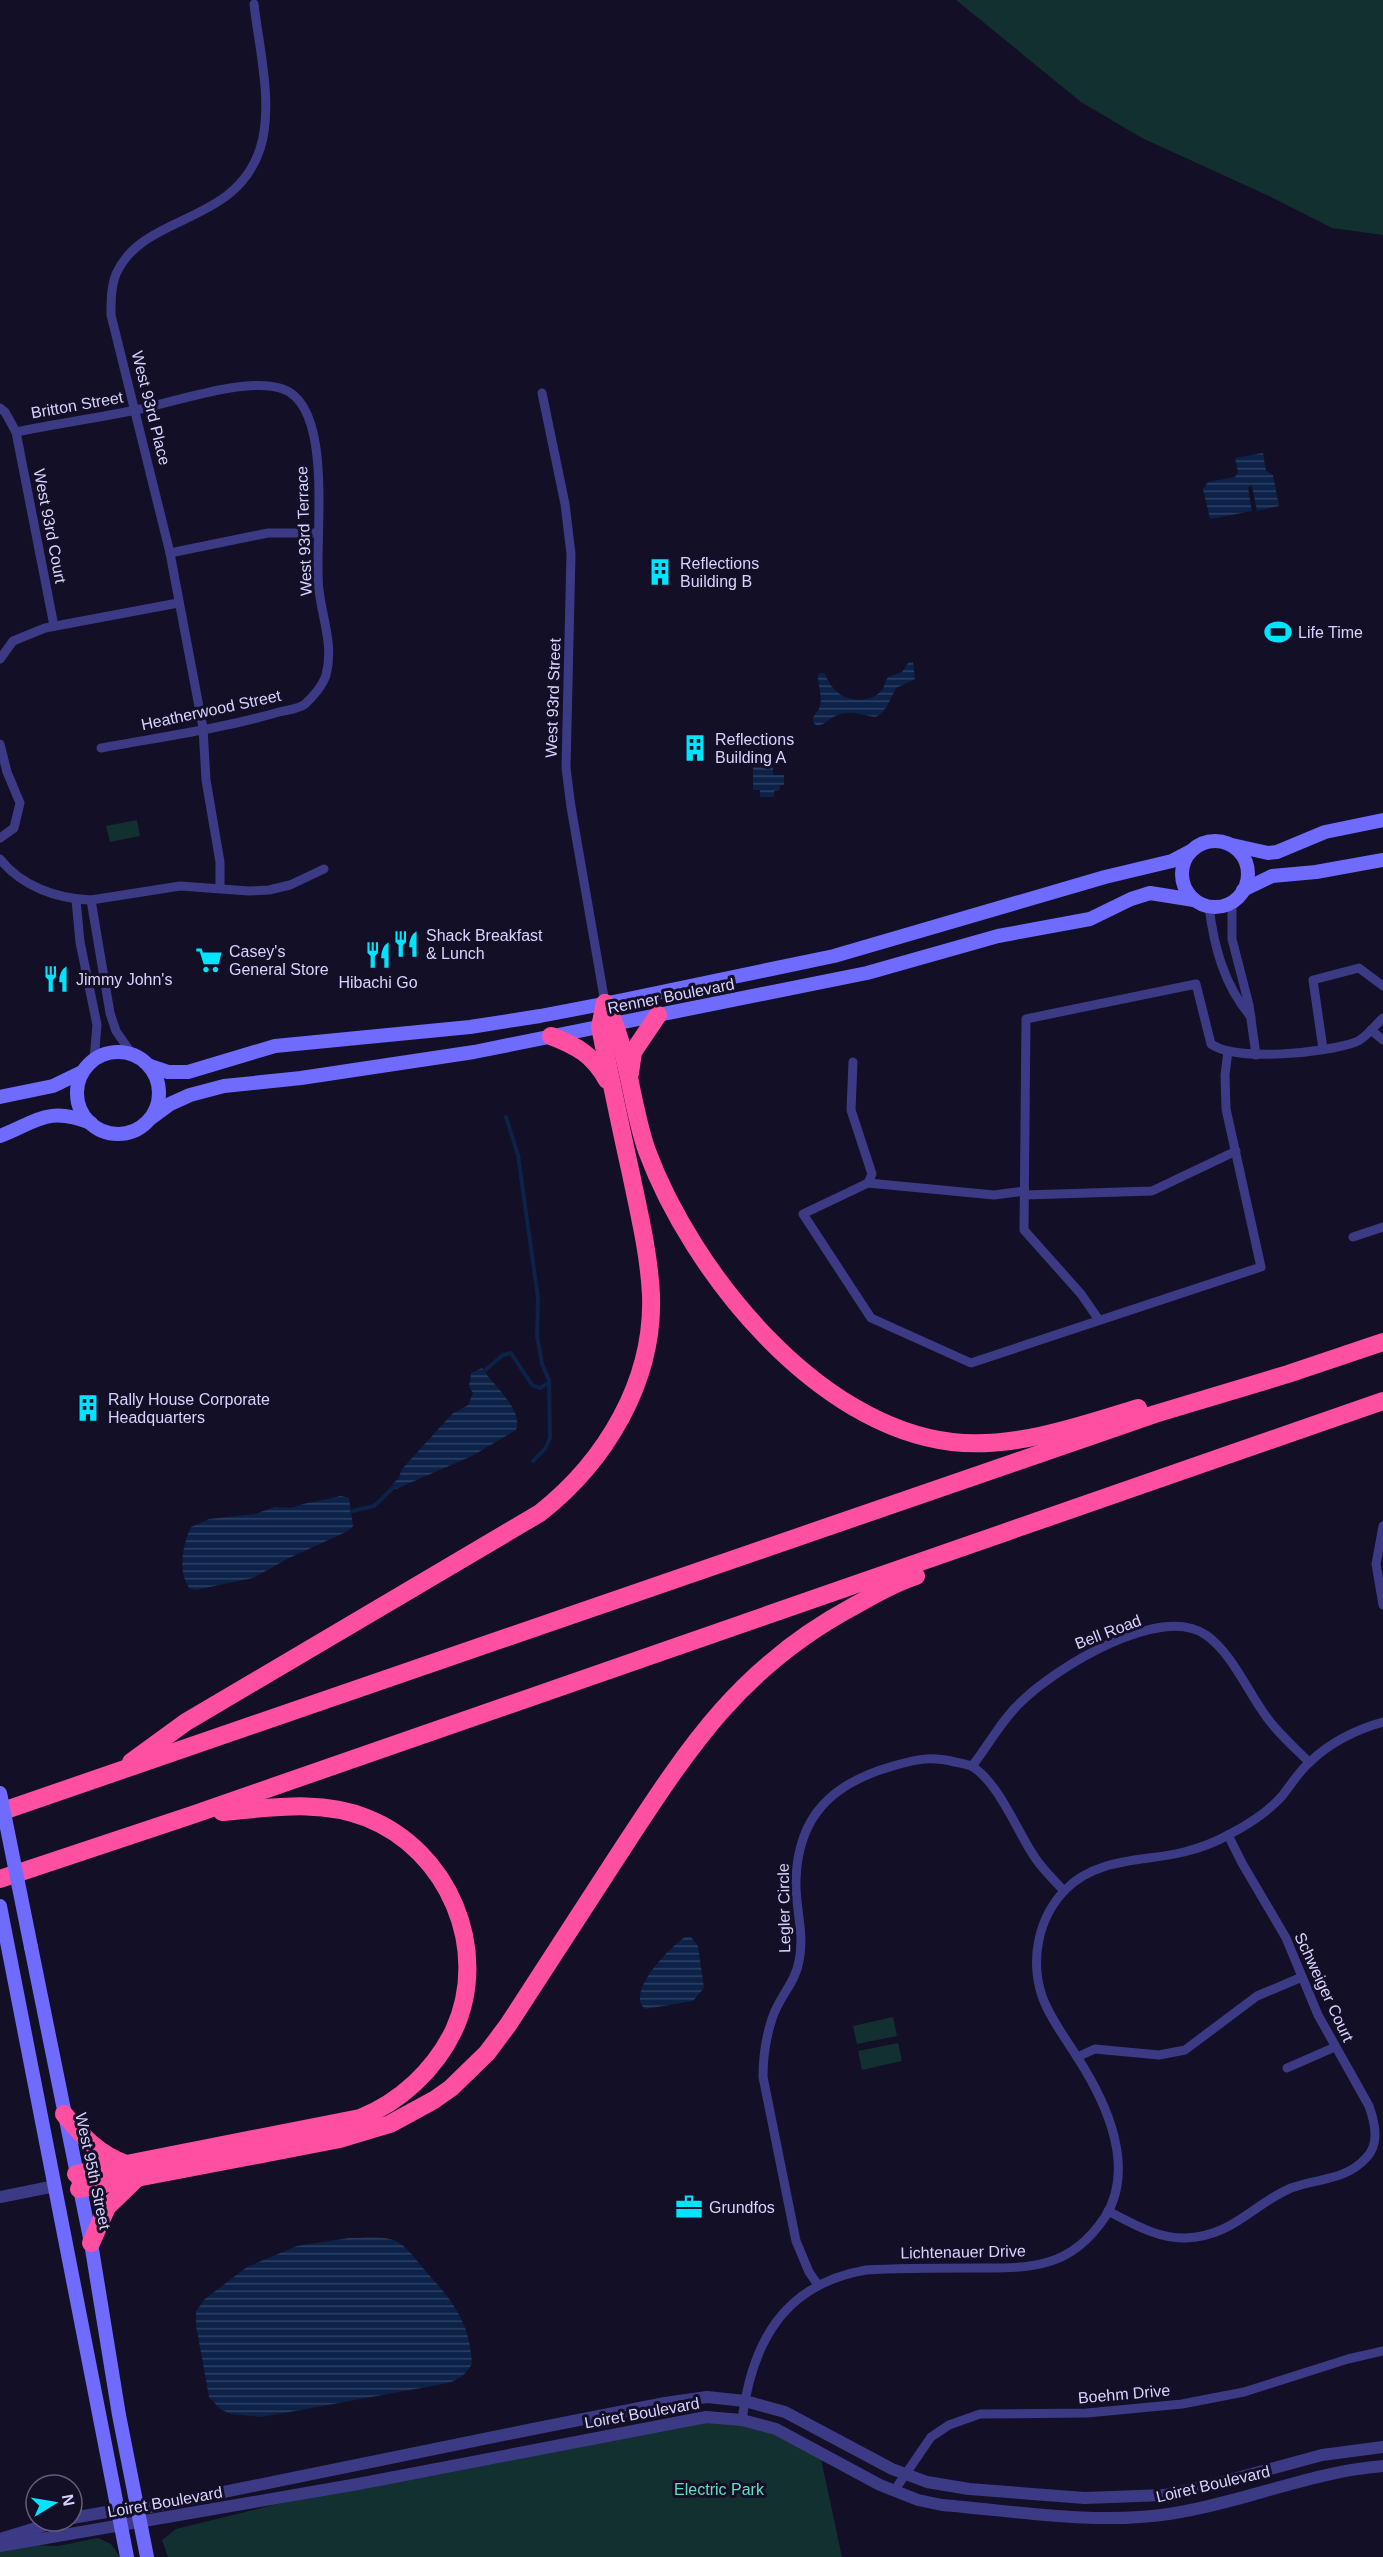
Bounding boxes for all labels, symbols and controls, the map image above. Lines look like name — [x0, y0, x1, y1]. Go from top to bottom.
street label: West 93rd Place — [129, 349, 173, 467]
street label: Britton Street — [30, 388, 125, 421]
street label: West 93rd Terrace — [293, 466, 315, 596]
street label: West 93rd Court — [31, 467, 70, 585]
place label: Reflections Building B — [680, 555, 759, 590]
building icon: Reflections Building B — [645, 557, 675, 587]
sports icon: Life Time — [1263, 617, 1293, 647]
place label: Life Time — [1298, 624, 1363, 641]
street label: West 93rd Street — [542, 637, 564, 758]
street label: Heatherwood Street — [140, 687, 283, 733]
place label: Reflections Building A — [715, 731, 794, 766]
building icon: Reflections Building A — [680, 733, 710, 763]
place label: Shack Breakfast & Lunch — [426, 927, 543, 962]
restaurant icon: Shack Breakfast & Lunch — [391, 929, 421, 959]
restaurant icon: Hibachi Go — [363, 940, 393, 970]
place label: Casey's General Store — [229, 943, 329, 978]
supermarket icon: Casey's General Store — [194, 945, 224, 975]
restaurant icon: Jimmy John's — [41, 964, 71, 994]
place label: Jimmy John's — [76, 971, 172, 988]
place label: Hibachi Go — [338, 974, 418, 991]
street label: Renner Boulevard — [606, 975, 736, 1017]
place label: Rally House Corporate Headquarters — [108, 1391, 270, 1426]
building icon: Rally House Corporate Headquarters — [73, 1393, 103, 1423]
street label: Bell Road — [1073, 1612, 1143, 1652]
street label: Legler Circle — [775, 1863, 793, 1953]
street label: Schweiger Court — [1291, 1930, 1357, 2045]
street label: West 95th Street — [72, 2111, 114, 2231]
office icon: Grundfos — [674, 2192, 704, 2222]
place label: Grundfos — [709, 2199, 775, 2216]
street label: Lichtenauer Drive — [900, 2242, 1026, 2262]
street label: Boehm Drive — [1077, 2381, 1171, 2406]
street label: Loiret Boulevard — [583, 2395, 701, 2431]
street label: Loiret Boulevard — [1154, 2463, 1272, 2505]
north arrow — [24, 2473, 84, 2533]
park label: Electric Park — [674, 2481, 765, 2498]
street label: Loiret Boulevard — [106, 2484, 224, 2520]
text: N — [59, 2493, 78, 2508]

